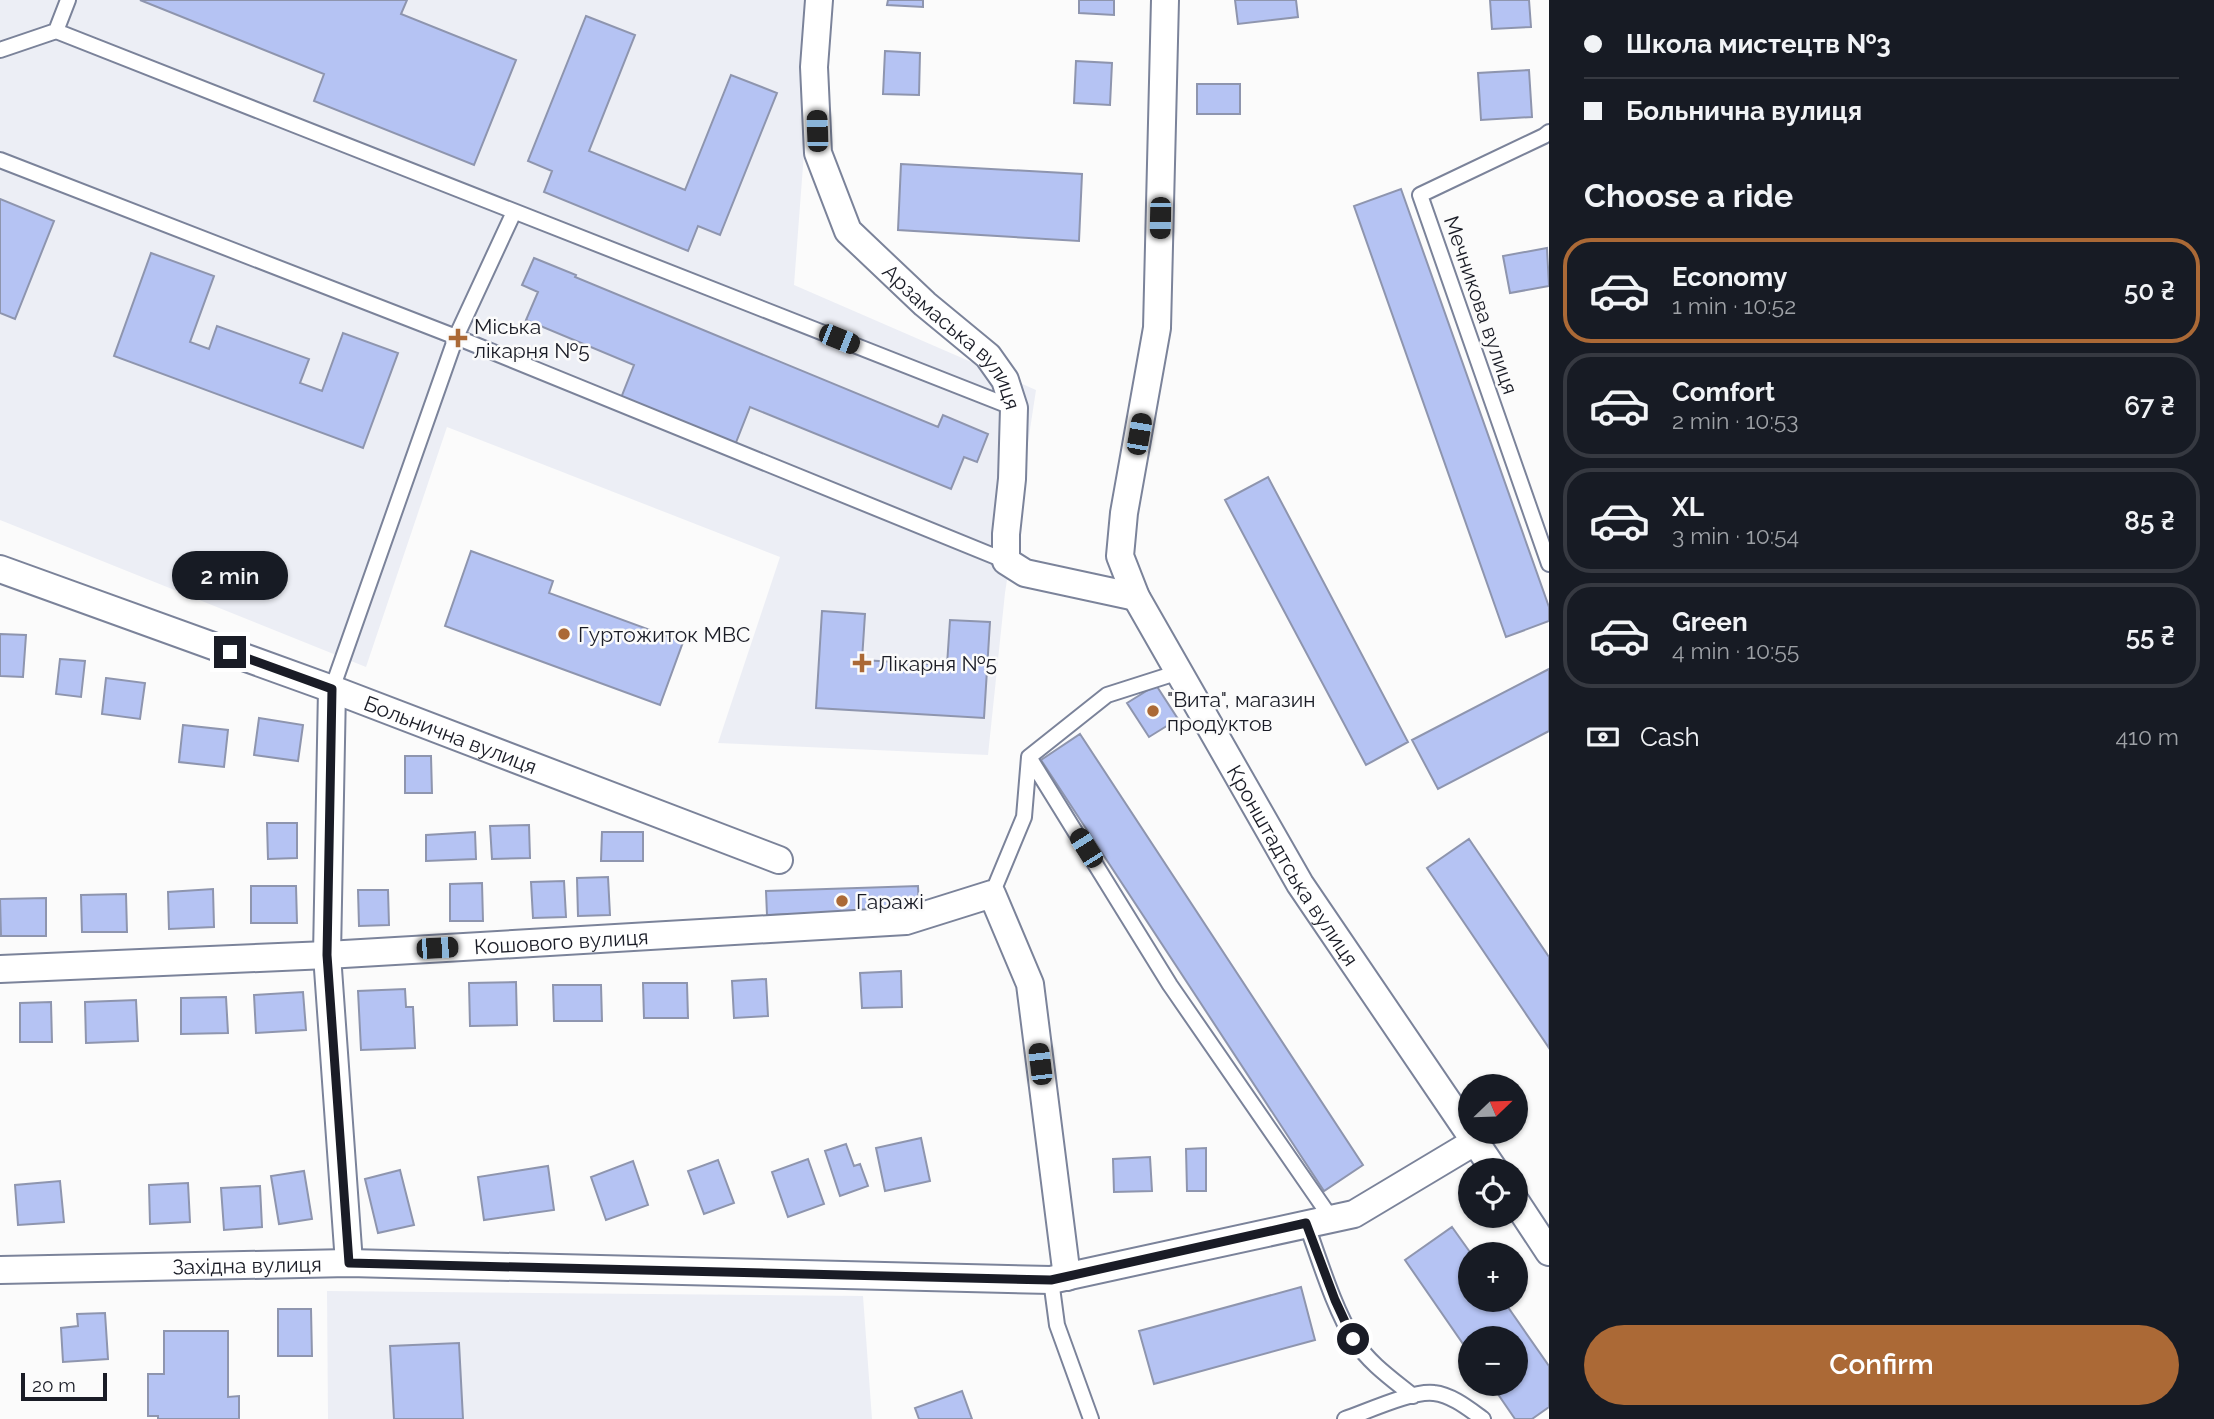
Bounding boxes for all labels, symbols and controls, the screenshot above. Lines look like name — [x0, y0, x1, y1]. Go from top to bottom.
text: Школа мистецтв №3 — [1626, 29, 1891, 59]
text: Больнична вулиця — [1626, 96, 1862, 126]
car — [806, 110, 829, 152]
text: Choose a ride — [1584, 177, 1793, 214]
car — [1150, 197, 1171, 239]
street label: Мечникова вулиця — [1439, 212, 1523, 398]
street label: Арзамаська вулиця — [878, 258, 1026, 412]
icon: car — [1588, 259, 1651, 322]
text: Economy — [1672, 262, 1787, 292]
text: 50 ₴ — [2124, 276, 2175, 306]
text: 1 min · 10:52 — [1672, 292, 1796, 319]
place label: Міська лікарня №5 — [474, 314, 590, 363]
car — [816, 321, 863, 357]
marker: Міська лікарня №5 — [448, 328, 468, 348]
icon: car — [1588, 374, 1651, 437]
text: Comfort — [1672, 377, 1775, 407]
text: 67 ₴ — [2124, 391, 2175, 421]
text: 2 min · 10:53 — [1672, 407, 1799, 434]
car — [1126, 411, 1153, 457]
icon: car — [1588, 489, 1651, 552]
text: XL — [1672, 492, 1704, 522]
text: 85 ₴ — [2124, 506, 2175, 536]
text: 3 min · 10:54 — [1672, 522, 1799, 549]
callout: 2 min — [172, 550, 288, 600]
text: 2 min — [201, 562, 259, 589]
icon: car — [1588, 604, 1651, 667]
text: Green — [1672, 607, 1748, 637]
text: 55 ₴ — [2126, 621, 2175, 651]
place label: Гуртожиток МВС — [578, 622, 750, 647]
marker: Гуртожиток МВС — [556, 626, 572, 642]
route end — [214, 636, 246, 668]
text: 4 min · 10:55 — [1672, 637, 1799, 664]
place label: Лікарня №5 — [878, 651, 997, 676]
marker: Лікарня №5 — [852, 653, 872, 673]
place label: "Вита", магазин продуктов — [1167, 687, 1315, 736]
street label: Больнична вулиця — [361, 690, 541, 779]
marker: "Вита", магазин продуктов — [1145, 703, 1161, 719]
icon: cash — [1584, 718, 1622, 756]
text: Cash — [1640, 722, 1700, 752]
text: 410 m — [2116, 723, 2179, 750]
street label: Кронштадтська вулиця — [1222, 760, 1364, 970]
car — [1066, 825, 1107, 871]
place label: Гаражі — [856, 889, 924, 914]
marker: Гаражі — [834, 893, 850, 909]
street label: Кошового вулиця — [473, 924, 649, 959]
car — [416, 936, 459, 960]
car — [1028, 1042, 1053, 1086]
north arrow — [1458, 1074, 1528, 1144]
map controls — [1458, 1074, 1528, 1396]
button: locate — [1458, 1158, 1528, 1228]
button: + — [1458, 1242, 1528, 1312]
street label: Західна вулиця — [172, 1251, 322, 1279]
route start — [1337, 1323, 1369, 1355]
button: Confirm — [1584, 1325, 2179, 1405]
button: − — [1458, 1326, 1528, 1396]
scale bar — [21, 1370, 107, 1402]
text: 20 m — [32, 1374, 76, 1396]

